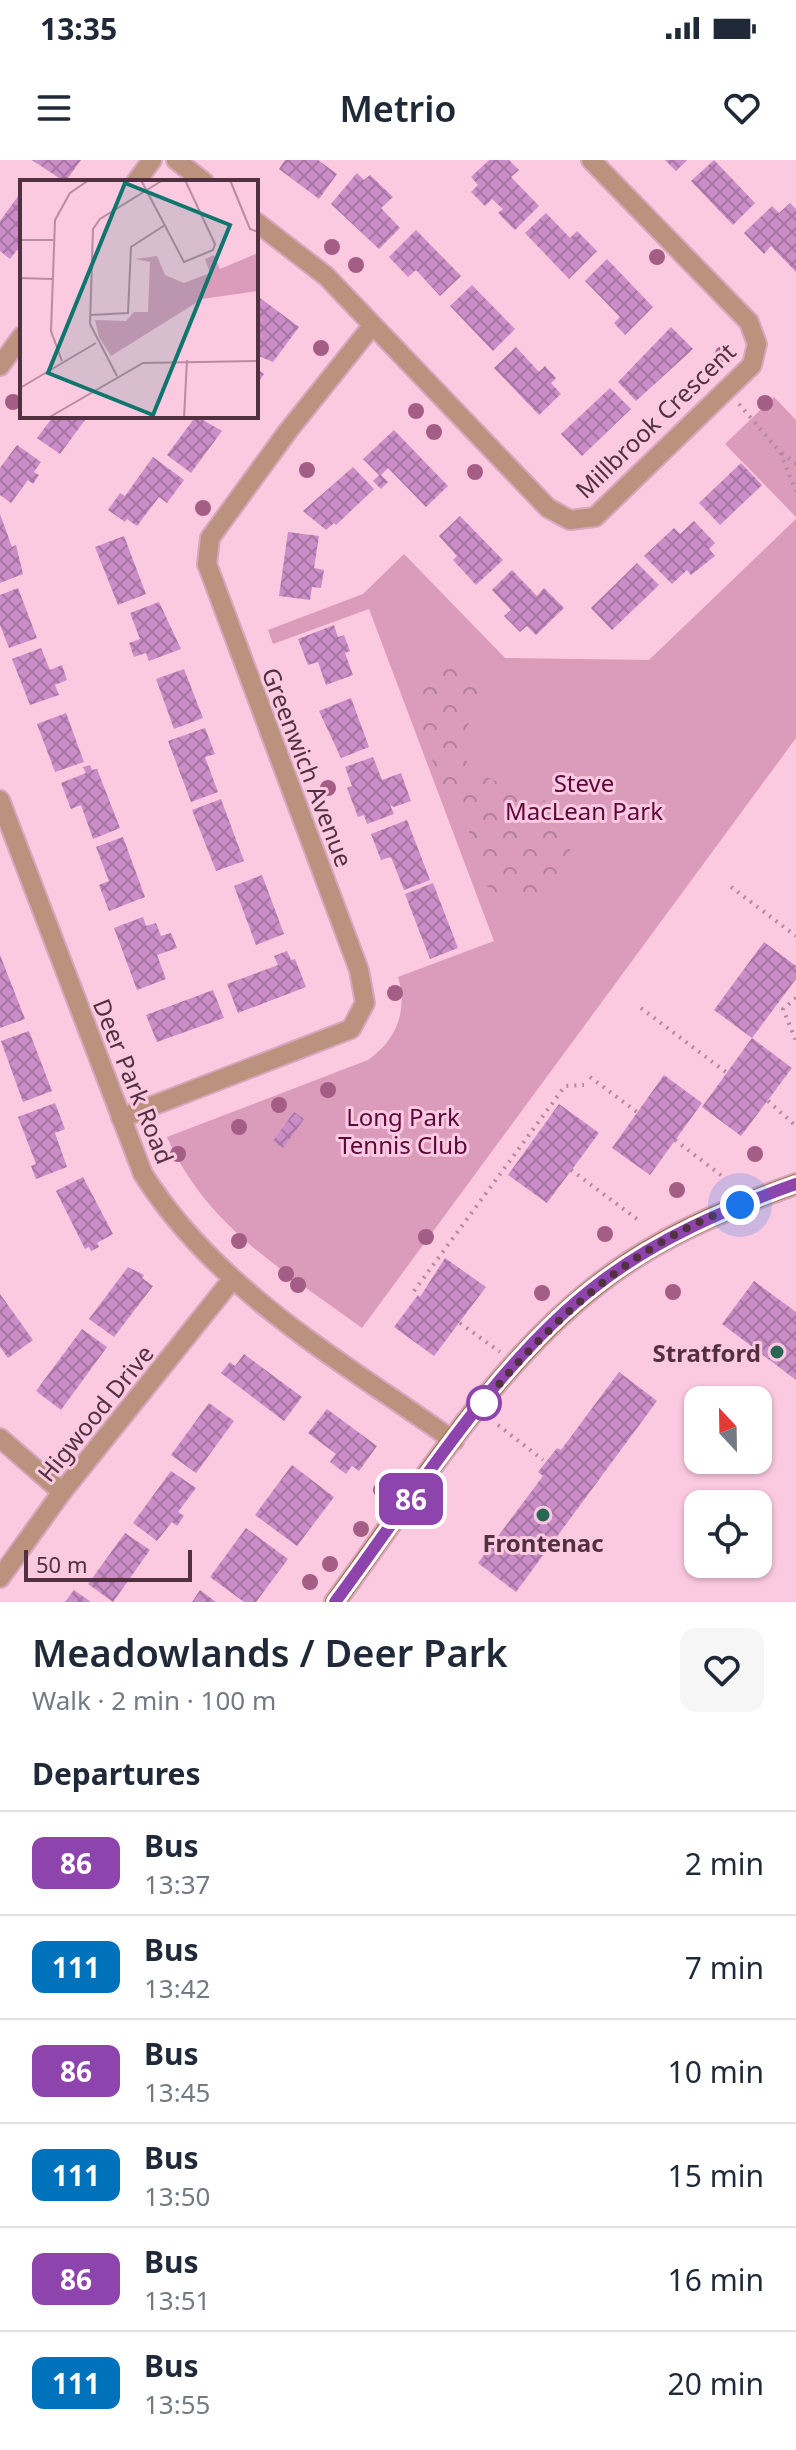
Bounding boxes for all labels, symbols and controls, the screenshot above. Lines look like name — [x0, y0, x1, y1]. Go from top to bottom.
text: 13:35 — [40, 8, 117, 49]
text: Metrio — [339, 84, 457, 133]
icon: menu — [32, 86, 76, 130]
icon: heart — [720, 86, 764, 130]
inset map — [20, 180, 258, 418]
street label: Millbrook Crescent — [568, 335, 743, 505]
street label: Greenwich Avenue — [255, 663, 361, 871]
park label: Steve MacLean Park — [505, 766, 663, 827]
street label: Deer Park Road — [86, 994, 182, 1168]
park label: Long Park Tennis Club — [338, 1100, 468, 1161]
your location — [720, 1185, 760, 1225]
place label: Stratford — [653, 1336, 761, 1369]
street label: Higwood Drive — [30, 1338, 160, 1488]
marker: Stratford — [768, 1343, 786, 1361]
unlabelled marker — [467, 1386, 501, 1420]
north arrow — [684, 1386, 772, 1474]
map controls — [684, 1386, 772, 1578]
line badge: 86 — [375, 1473, 447, 1525]
text: 86 — [395, 1480, 427, 1518]
button: locate — [684, 1490, 772, 1578]
marker: Frontenac — [534, 1506, 552, 1524]
place label: Frontenac — [482, 1526, 604, 1559]
scale bar — [24, 1546, 192, 1582]
text: 50 m — [36, 1549, 87, 1579]
text: Meadowlands / Deer Park — [32, 1626, 508, 1678]
button: heart — [680, 1628, 764, 1712]
text: Walk · 2 min · 100 m — [32, 1682, 276, 1718]
text: Departures — [32, 1753, 201, 1794]
text: Bus — [144, 1825, 199, 1866]
text: 2 min — [685, 1843, 764, 1884]
text: 86 — [60, 1844, 92, 1882]
text: 13:37 — [144, 1866, 210, 1902]
text: Bus — [144, 1929, 199, 1970]
text: 7 min — [685, 1947, 764, 1988]
text: 111 — [52, 1948, 100, 1986]
text: 13:42 — [144, 1970, 210, 2006]
text: Bus — [144, 2033, 199, 2074]
text: 10 min — [668, 2051, 764, 2092]
text: 86 — [60, 2052, 92, 2090]
text: 13:45 — [144, 2074, 210, 2110]
text: Bus — [144, 2137, 199, 2178]
text: 15 min — [668, 2155, 764, 2196]
text: 111 — [52, 2156, 100, 2194]
text: 13:50 — [144, 2178, 210, 2214]
text: Bus — [144, 2241, 199, 2282]
text: 16 min — [668, 2259, 764, 2300]
text: 86 — [60, 2260, 92, 2298]
text: 13:51 — [144, 2282, 210, 2318]
text: Bus — [144, 2345, 199, 2386]
text: 20 min — [668, 2363, 764, 2404]
text: 111 — [52, 2364, 100, 2402]
text: 13:55 — [144, 2386, 210, 2422]

